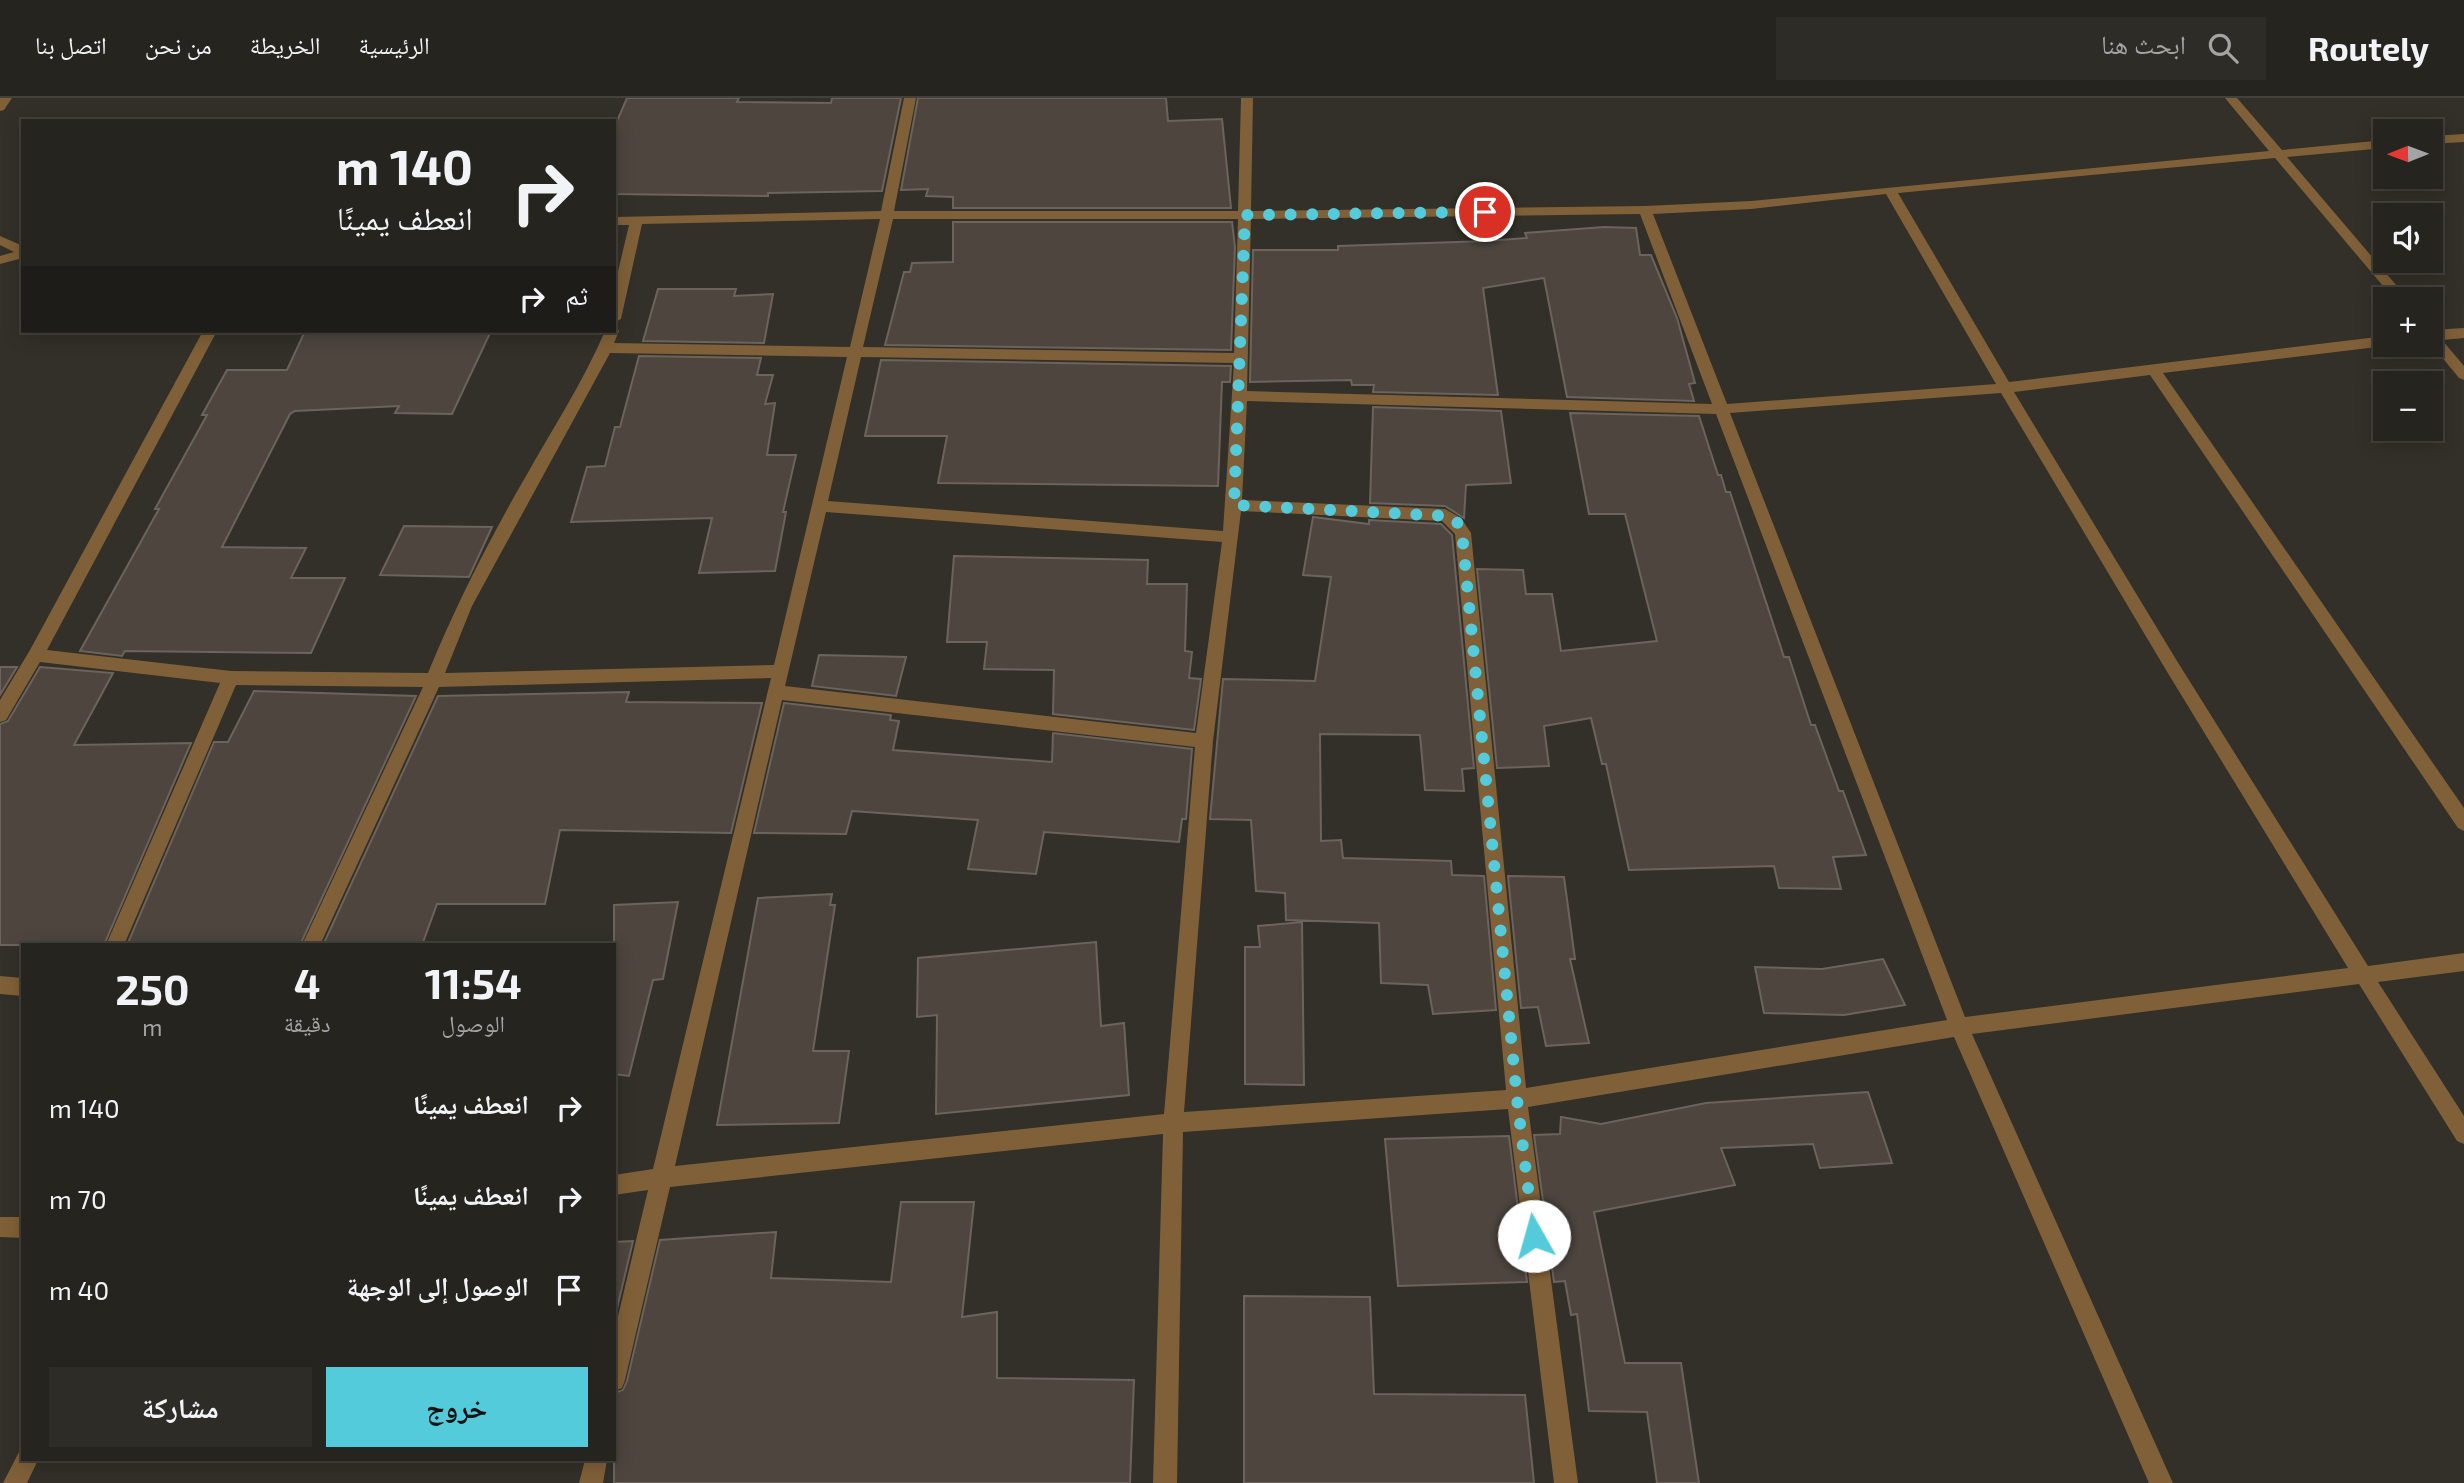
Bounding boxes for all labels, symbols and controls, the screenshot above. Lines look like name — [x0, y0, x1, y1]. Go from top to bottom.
search box — [1776, 17, 2266, 80]
text: ابحث هنا — [2101, 28, 2186, 59]
text: Routely — [2308, 28, 2429, 68]
icon: search — [2204, 29, 2242, 67]
text: اتصل بنا — [35, 30, 107, 59]
text: من نحن — [145, 30, 212, 59]
text: الخريطة — [250, 30, 320, 59]
text: الرئيسية — [358, 30, 430, 59]
north arrow — [2373, 119, 2443, 189]
map controls — [2373, 119, 2443, 441]
text: 140 m — [336, 136, 473, 195]
icon: right — [497, 147, 588, 238]
pin — [1455, 182, 1515, 242]
icon: arrive — [1466, 193, 1504, 231]
text: انعطف يمينًا — [337, 198, 473, 236]
button: sound — [2373, 203, 2443, 273]
text: ثم — [565, 279, 588, 310]
icon: right — [513, 280, 551, 318]
button: + — [2373, 287, 2443, 357]
button: − — [2373, 371, 2443, 441]
text: 4 — [294, 957, 320, 1007]
text: 11:54 — [425, 957, 522, 1007]
text: 250 — [115, 963, 189, 1013]
text: دقيقة — [284, 1009, 330, 1037]
text: الوصول — [441, 1009, 505, 1037]
text: m — [142, 1013, 162, 1041]
text: انعطف يمينًا — [413, 1088, 529, 1119]
icon: right — [550, 1089, 588, 1127]
text: 140 m — [49, 1092, 120, 1123]
text: انعطف يمينًا — [413, 1179, 529, 1210]
icon: right — [550, 1180, 588, 1218]
text: 70 m — [49, 1183, 107, 1214]
position arrow — [1497, 1199, 1571, 1273]
text: الوصول إلى الوجهة — [347, 1270, 529, 1301]
icon: arrive — [550, 1271, 588, 1309]
text: 40 m — [49, 1274, 109, 1305]
button: مشاركة — [49, 1367, 312, 1447]
button: خروج — [326, 1367, 588, 1447]

